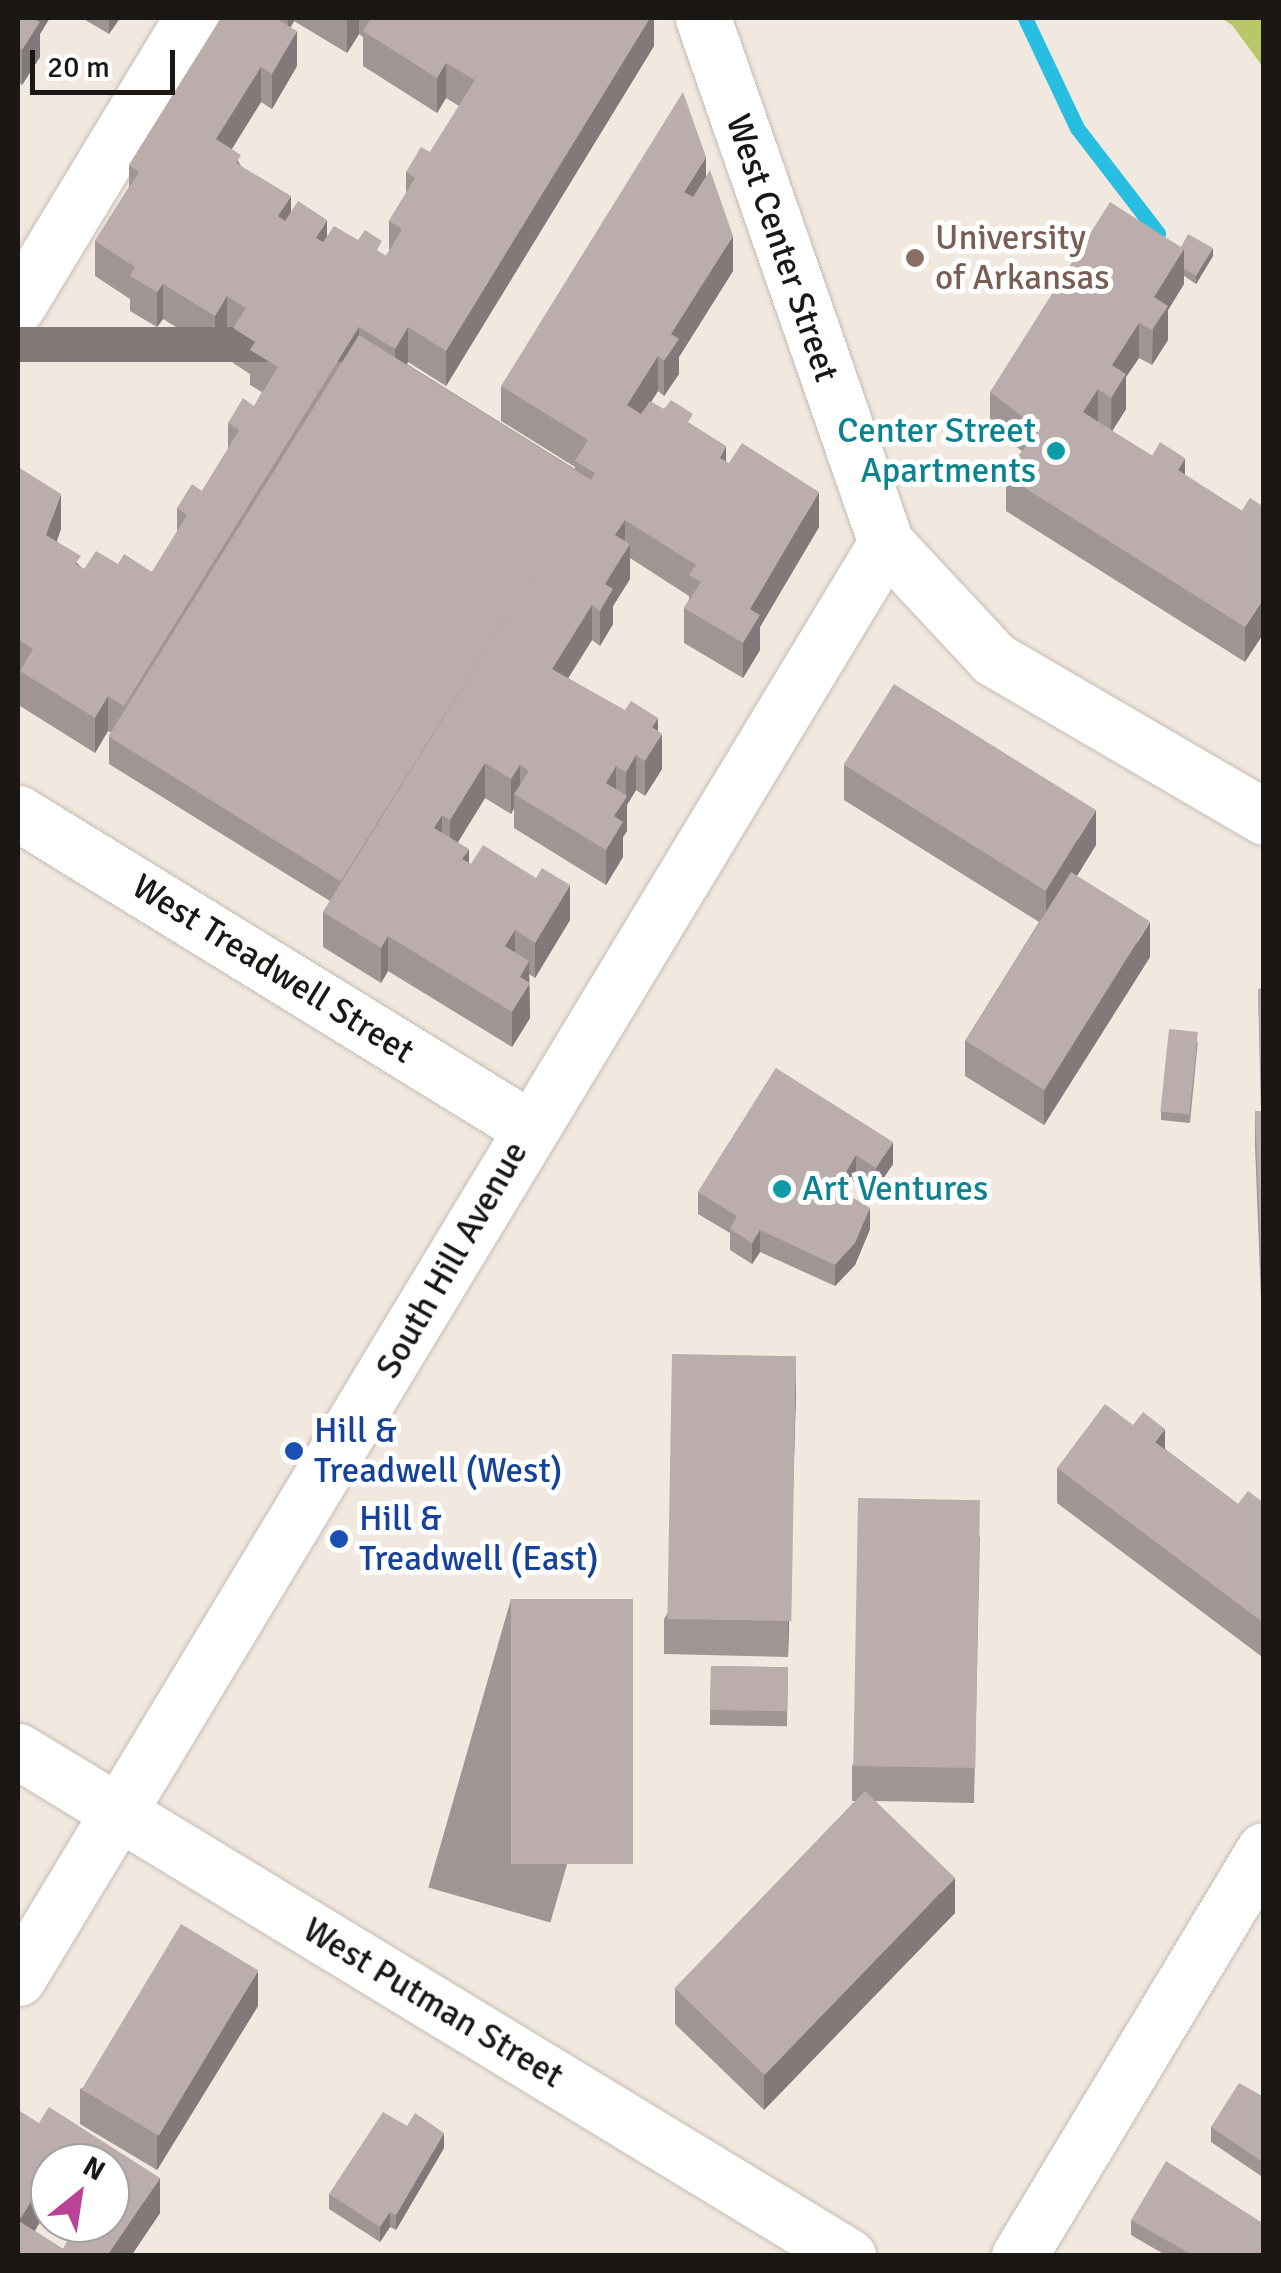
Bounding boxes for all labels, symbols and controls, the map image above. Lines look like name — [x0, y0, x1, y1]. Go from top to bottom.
scale bar — [35, 30, 180, 92]
text: 20 m — [47, 49, 110, 86]
street label: West Center Street — [717, 109, 847, 387]
place label: University of Arkansas — [935, 217, 1109, 299]
marker: University of Arkansas — [904, 247, 926, 269]
place label: Center Street Apartments — [837, 410, 1036, 492]
marker: Center Street Apartments — [1045, 440, 1067, 462]
street label: West Treadwell Street — [125, 865, 421, 1073]
street label: South Hill Avenue — [367, 1134, 537, 1386]
place label: Art Ventures — [802, 1168, 988, 1210]
marker: Art Ventures — [771, 1178, 793, 1200]
place label: Hill & Treadwell (West) — [314, 1410, 562, 1492]
marker: Hill & Treadwell (West) — [283, 1440, 305, 1462]
place label: Hill & Treadwell (East) — [359, 1498, 599, 1580]
marker: Hill & Treadwell (East) — [328, 1528, 350, 1550]
street label: West Putman Street — [296, 1909, 570, 2097]
north arrow — [30, 2143, 130, 2243]
text: N — [77, 2149, 111, 2188]

